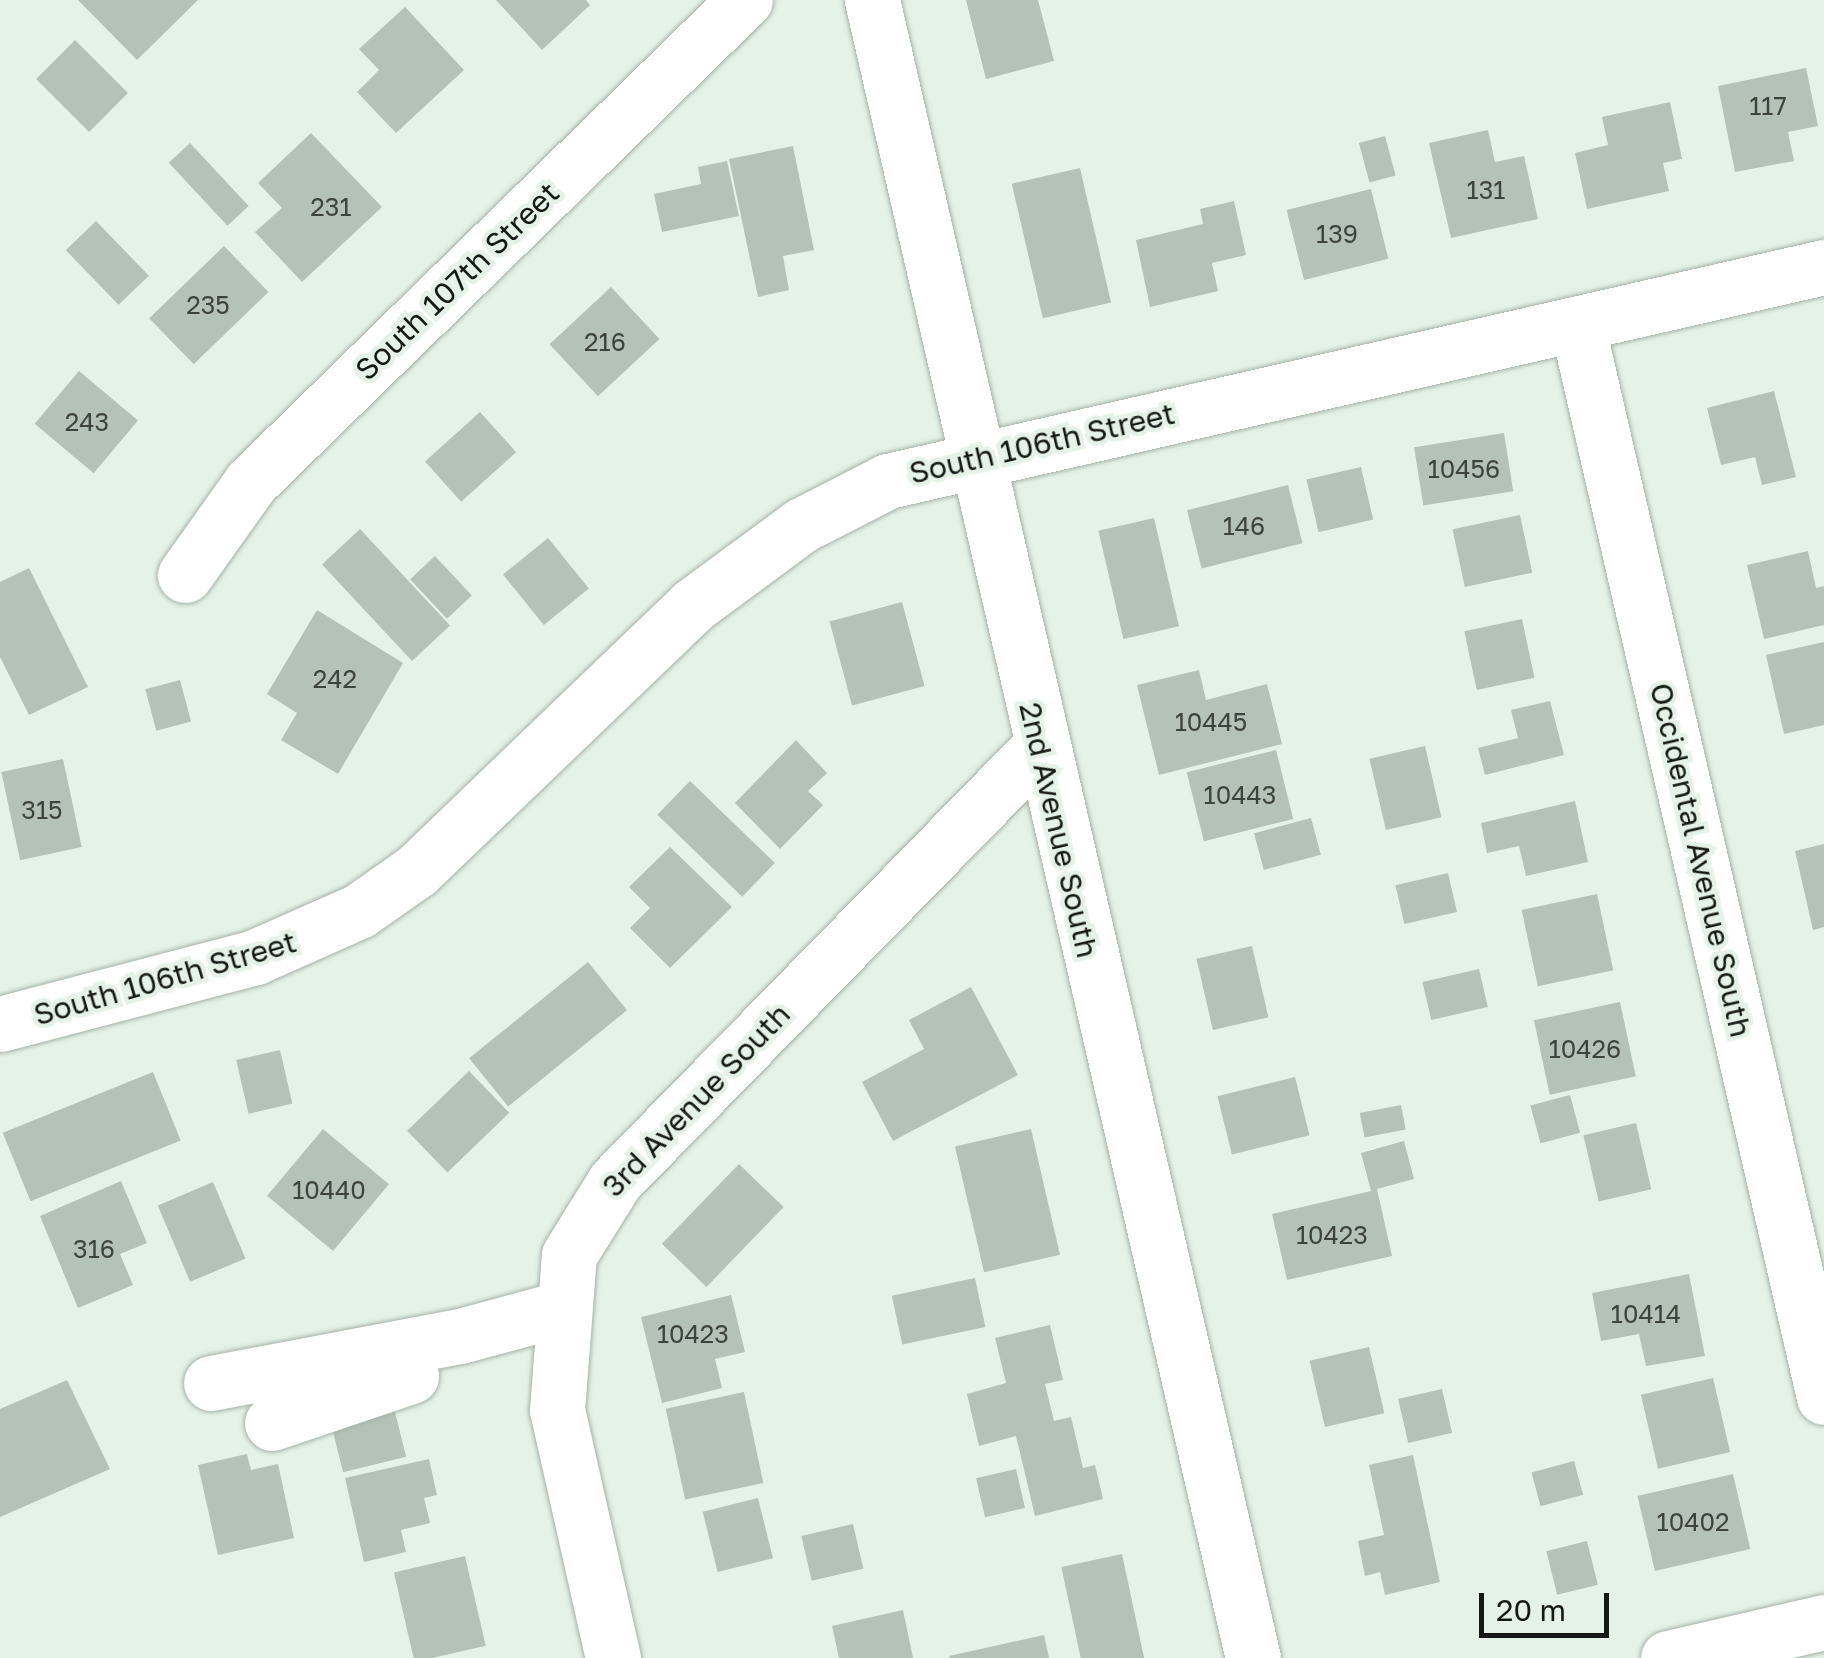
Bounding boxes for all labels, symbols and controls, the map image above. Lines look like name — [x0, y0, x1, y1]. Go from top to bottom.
house number: 117 — [1749, 91, 1787, 121]
street label: South 107th Street — [348, 175, 566, 387]
house number: 131 — [1467, 175, 1505, 205]
house number: 231 — [310, 192, 352, 222]
house number: 139 — [1316, 219, 1358, 249]
house number: 235 — [186, 290, 230, 320]
house number: 216 — [584, 327, 626, 357]
street label: South 106th Street — [906, 395, 1178, 491]
house number: 243 — [65, 407, 109, 437]
house number: 10456 — [1428, 454, 1500, 484]
house number: 146 — [1223, 511, 1265, 541]
house number: 242 — [313, 664, 357, 694]
street label: Occidental Avenue South — [1643, 679, 1759, 1041]
street label: 2nd Avenue South — [1012, 699, 1106, 961]
house number: 10445 — [1175, 707, 1247, 737]
house number: 10443 — [1204, 780, 1276, 810]
house number: 315 — [21, 795, 63, 825]
street label: South 106th Street — [30, 923, 300, 1033]
street label: 3rd Avenue South — [595, 996, 797, 1204]
house number: 10426 — [1549, 1034, 1621, 1064]
house number: 10440 — [292, 1175, 366, 1205]
house number: 10423 — [1296, 1220, 1368, 1250]
house number: 316 — [73, 1234, 115, 1264]
house number: 10414 — [1611, 1299, 1681, 1329]
house number: 10423 — [657, 1319, 729, 1349]
house number: 10402 — [1657, 1507, 1729, 1537]
scale bar — [1484, 1573, 1614, 1635]
text: 20 m — [1496, 1592, 1566, 1628]

